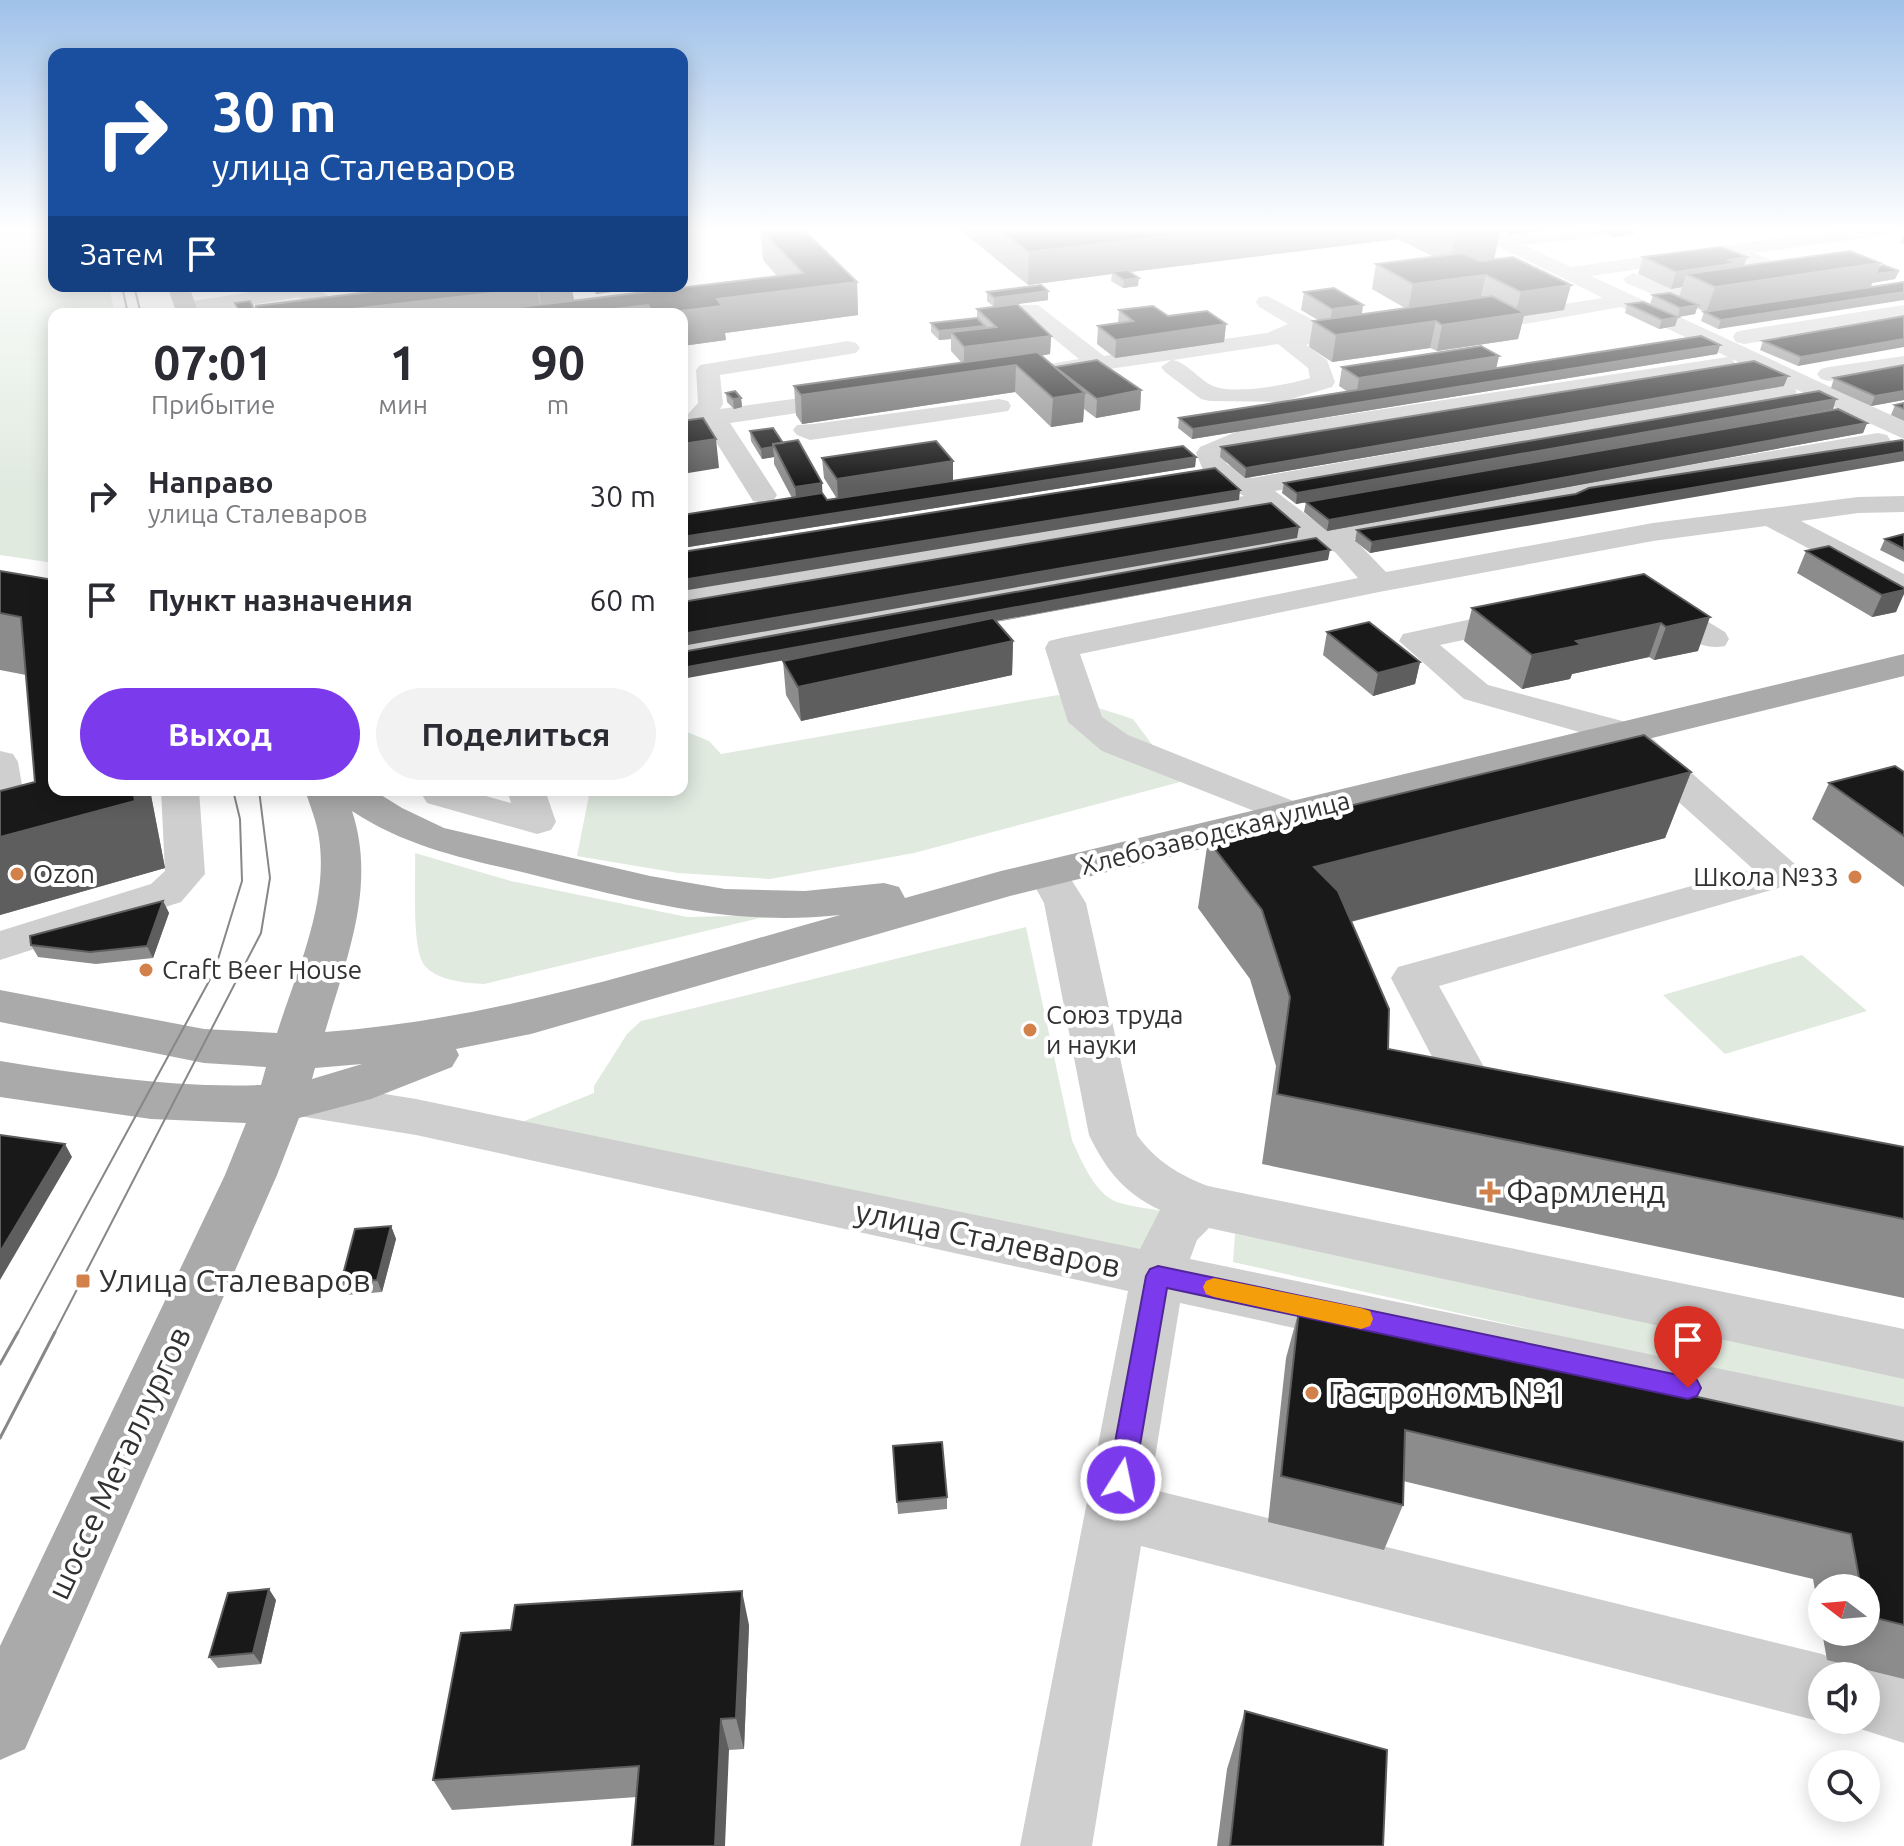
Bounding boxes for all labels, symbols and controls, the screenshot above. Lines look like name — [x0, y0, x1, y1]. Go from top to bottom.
icon: right — [80, 80, 184, 184]
text: 30 m — [212, 80, 337, 143]
text: улица Сталеваров — [212, 146, 516, 187]
icon: arrive — [180, 232, 224, 276]
text: Затем — [80, 237, 164, 271]
text: 07:01 — [153, 335, 273, 389]
text: 1 — [390, 335, 417, 389]
text: 90 — [531, 335, 585, 389]
text: Прибытие — [151, 390, 275, 419]
text: мин — [378, 390, 428, 419]
text: m — [547, 390, 569, 419]
text: Направо — [148, 465, 274, 499]
icon: right — [80, 474, 124, 518]
text: 30 m — [589, 479, 656, 513]
text: улица Сталеваров — [148, 499, 368, 528]
icon: arrive — [80, 578, 124, 622]
text: Пункт назначения — [148, 583, 413, 617]
text: 60 m — [589, 583, 656, 617]
button: Выход — [80, 688, 360, 780]
button: Поделиться — [376, 688, 656, 780]
street label: Хлебозаводская улица — [1077, 785, 1353, 880]
place label: Ozon — [33, 859, 95, 888]
place label: Школа №33 — [1693, 862, 1839, 891]
marker: Ozon — [8, 865, 26, 883]
marker: Школа №33 — [1846, 868, 1864, 886]
place label: Craft Beer House — [162, 955, 362, 984]
marker: Craft Beer House — [137, 961, 155, 979]
place label: Союз труда и науки — [1046, 1000, 1183, 1059]
marker: Союз труда и науки — [1021, 1021, 1039, 1039]
place label: Фармленд — [1506, 1173, 1666, 1209]
marker: Фармленд — [1481, 1183, 1499, 1201]
street label: улица Сталеваров — [852, 1192, 1124, 1284]
place label: Улица Сталеваров — [99, 1262, 371, 1298]
marker: Улица Сталеваров — [74, 1272, 92, 1290]
pin — [1654, 1306, 1722, 1388]
icon: arrive — [1666, 1318, 1710, 1362]
street label: шоссе Металлургов — [39, 1321, 197, 1605]
place label: Гастрономъ №1 — [1328, 1374, 1565, 1410]
marker: Гастрономъ №1 — [1303, 1384, 1321, 1402]
position arrow — [1079, 1438, 1163, 1522]
north arrow — [1808, 1574, 1880, 1646]
map controls — [1808, 1574, 1880, 1822]
button: sound — [1808, 1662, 1880, 1734]
button: search — [1808, 1750, 1880, 1822]

